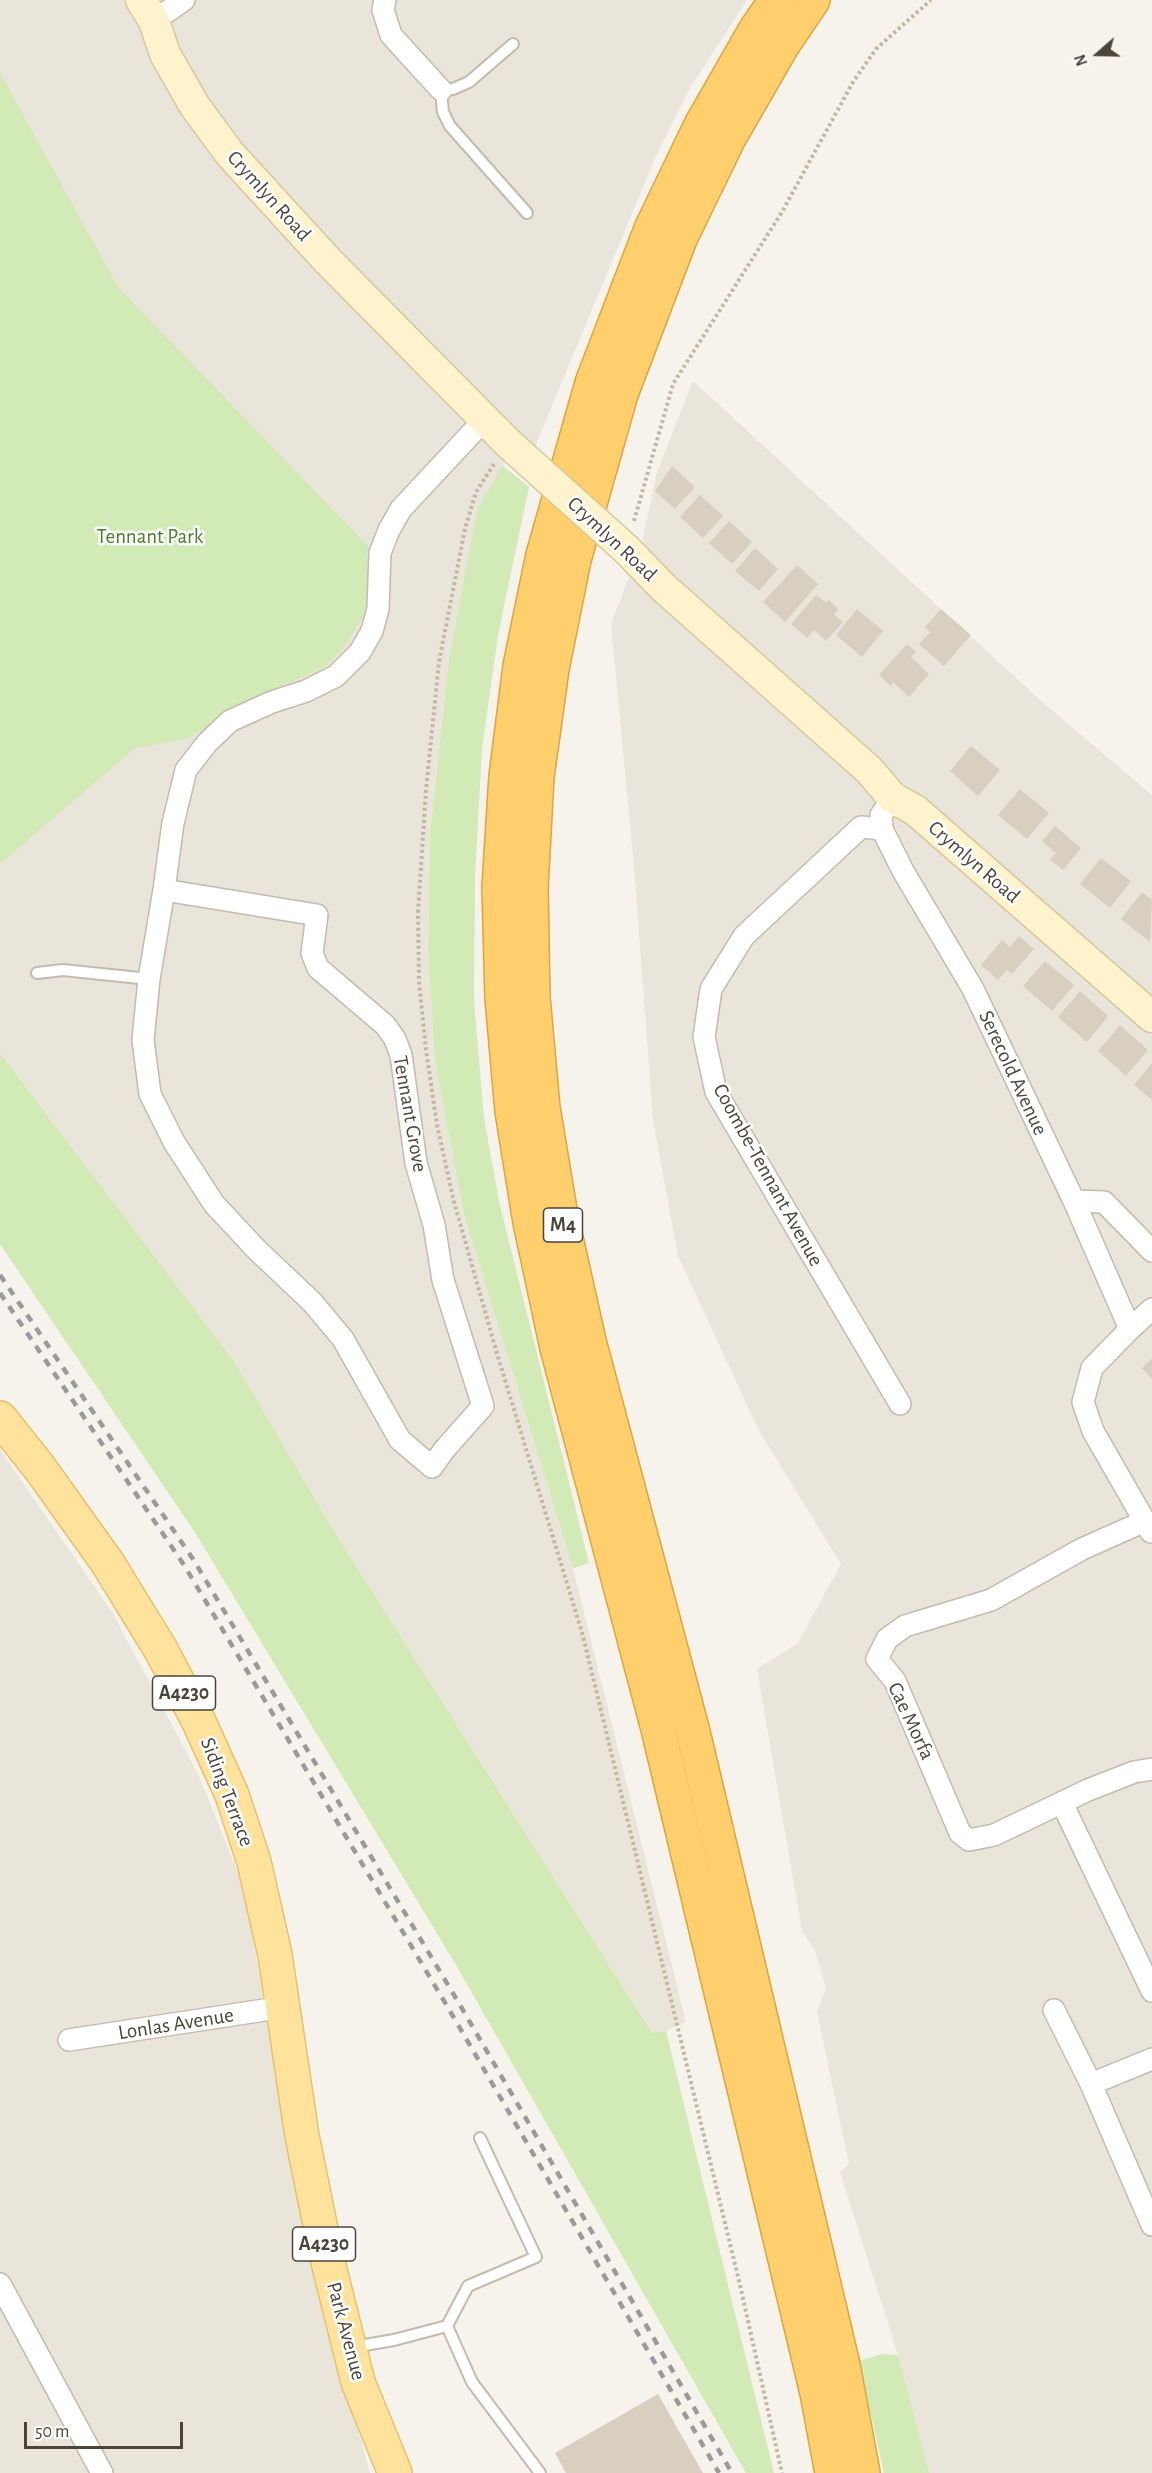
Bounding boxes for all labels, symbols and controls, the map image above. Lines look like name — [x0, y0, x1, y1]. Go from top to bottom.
north arrow — [1068, 24, 1128, 84]
text: N — [1072, 52, 1091, 68]
street label: Crymlyn Road — [222, 145, 316, 247]
street label: Crymlyn Road — [562, 491, 662, 587]
park label: Tennant Park — [97, 524, 203, 550]
street label: Crymlyn Road — [923, 815, 1025, 909]
street label: Serecold Avenue — [973, 1007, 1053, 1139]
street label: Tennant Grove — [387, 1054, 433, 1174]
street label: Coombe-Tennant Avenue — [707, 1079, 829, 1271]
road number: M4 — [544, 1208, 582, 1242]
road number: A4230 — [152, 1676, 216, 1710]
street label: Cae Morfa — [882, 1678, 940, 1764]
street label: Siding Terrace — [195, 1734, 259, 1850]
street label: Lonlas Avenue — [116, 2002, 236, 2046]
road number: A4230 — [292, 2227, 356, 2261]
street label: Park Avenue — [321, 2279, 371, 2383]
scale bar — [27, 2410, 186, 2448]
text: 50 m — [35, 2423, 69, 2441]

